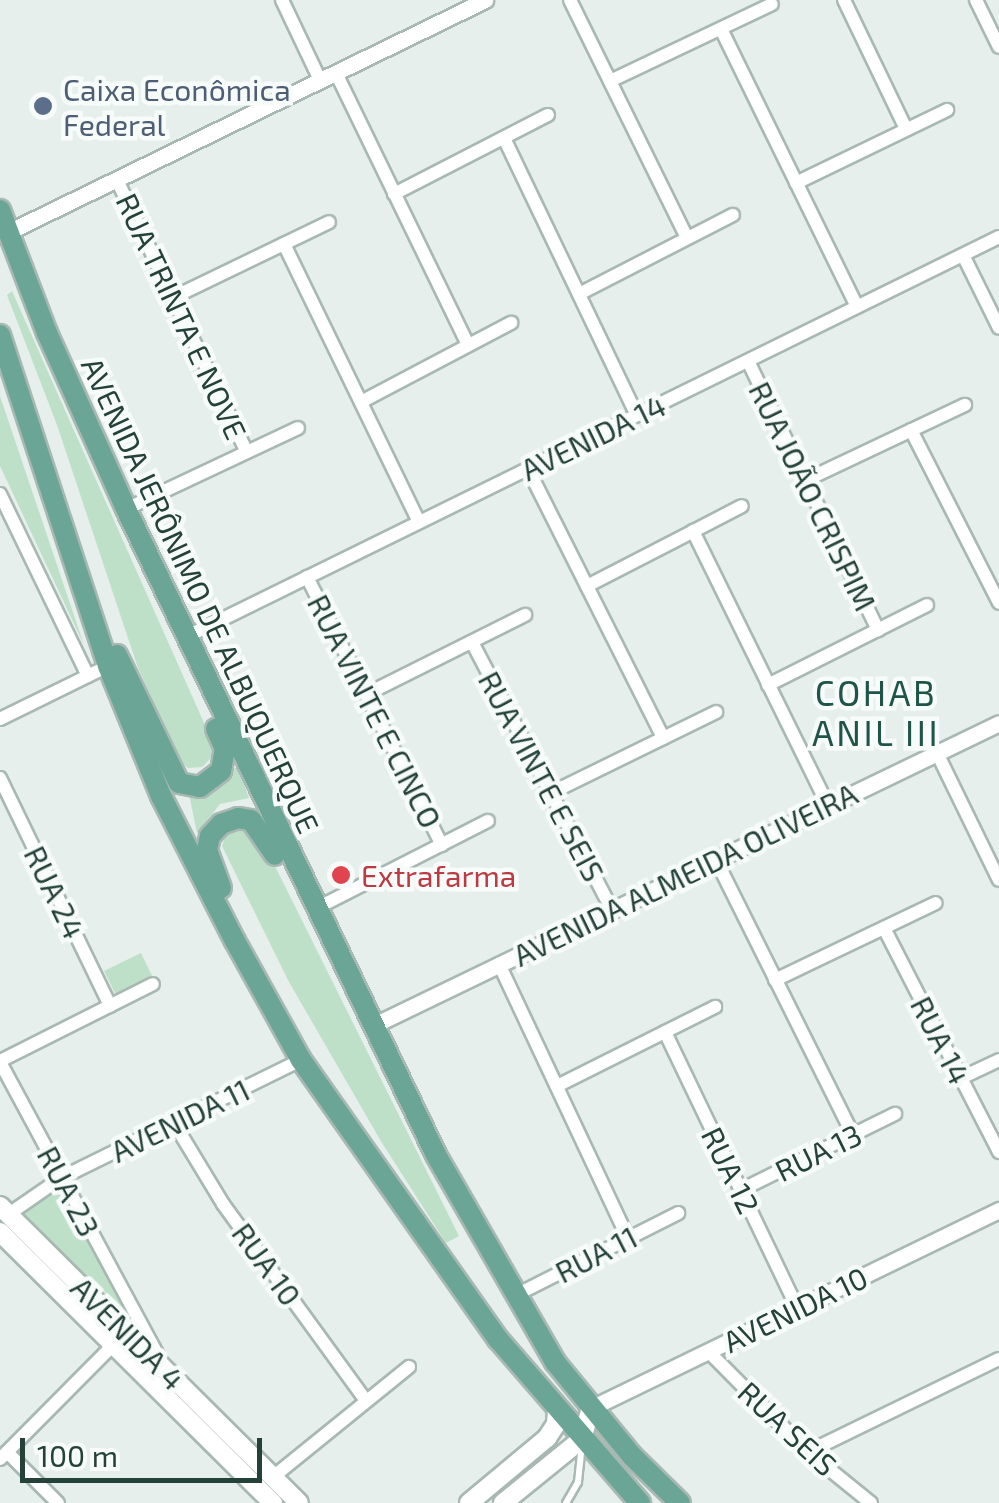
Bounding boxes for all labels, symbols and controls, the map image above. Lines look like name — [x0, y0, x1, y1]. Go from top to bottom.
place label: Caixa Econômica Federal — [63, 71, 291, 142]
marker: Caixa Econômica Federal — [32, 95, 54, 117]
street label: RUA TRINTA E NOVE — [109, 186, 255, 446]
street label: AVENIDA JERÔNIMO DE ALBUQUERQUE — [74, 350, 328, 840]
street label: RUA JOÃO CRISPIM — [742, 375, 884, 617]
street label: AVENIDA 14 — [514, 386, 672, 488]
street label: RUA VINTE E CINCO — [300, 588, 450, 834]
street label: RUA VINTE E SEIS — [471, 664, 613, 888]
district label: COHAB ANIL III — [812, 671, 940, 753]
street label: AVENIDA ALMEIDA OLIVEIRA — [506, 774, 864, 974]
street label: RUA 24 — [17, 840, 93, 944]
place label: Extrafarma — [361, 857, 516, 893]
marker: Extrafarma — [330, 864, 352, 886]
street label: RUA 14 — [904, 990, 978, 1090]
street label: AVENIDA 11 — [104, 1071, 256, 1169]
street label: RUA 13 — [769, 1116, 867, 1188]
street label: RUA 12 — [695, 1121, 767, 1219]
street label: RUA 23 — [30, 1140, 108, 1242]
street label: RUA 10 — [225, 1215, 309, 1313]
street label: RUA 11 — [549, 1218, 643, 1290]
street label: AVENIDA 10 — [717, 1258, 873, 1360]
street label: AVENIDA 4 — [64, 1269, 192, 1397]
street label: RUA SEIS — [731, 1373, 845, 1483]
scale bar — [25, 1418, 268, 1480]
text: 100 m — [37, 1437, 118, 1473]

